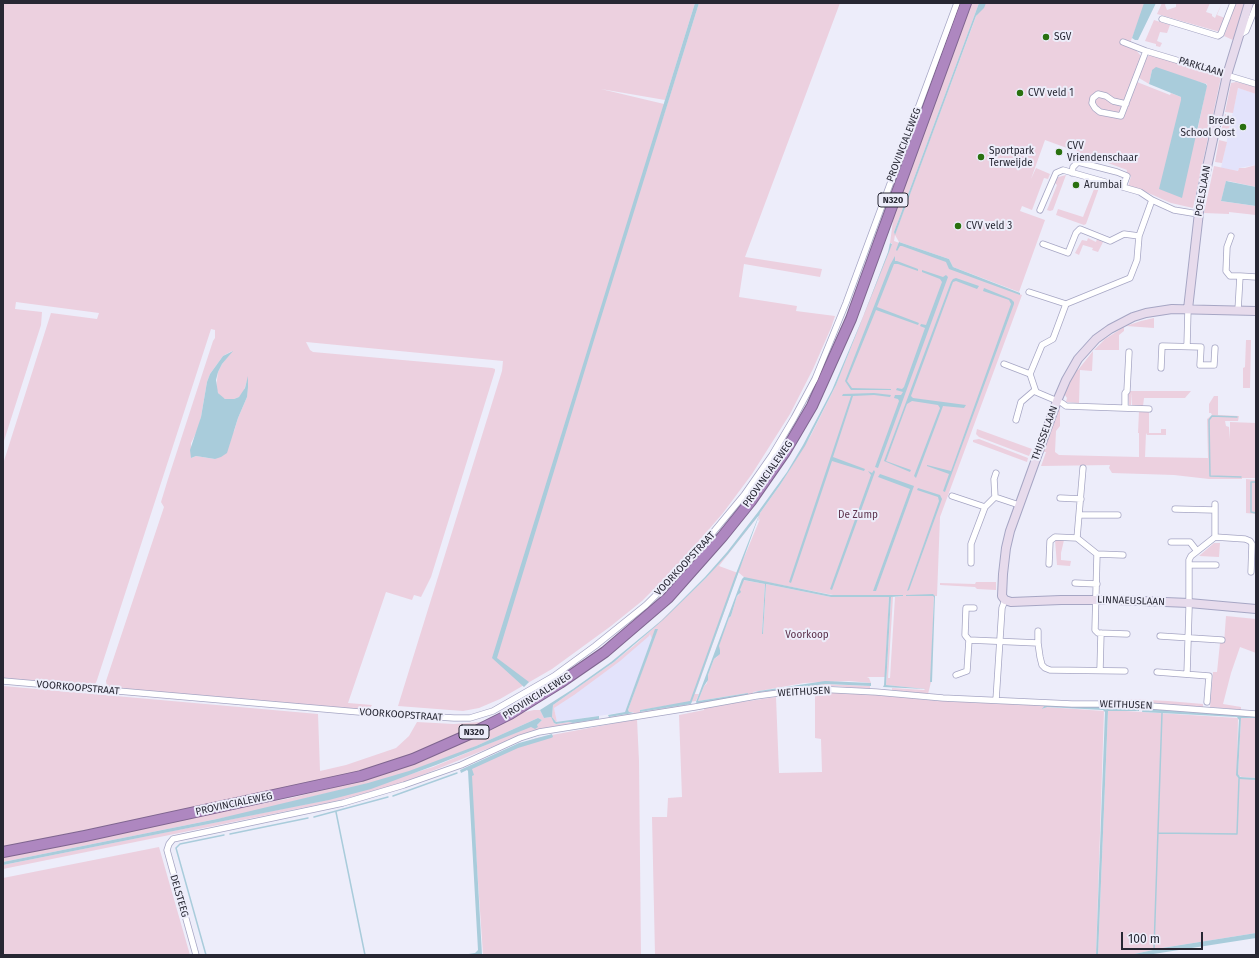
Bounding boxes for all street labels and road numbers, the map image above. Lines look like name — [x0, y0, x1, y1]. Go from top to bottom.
street label: PARKLAAN — [1177, 55, 1225, 79]
street label: PROVINCIALEWEG — [884, 106, 924, 184]
street label: POELSLAAN — [1193, 165, 1213, 217]
road number: N320 — [878, 193, 908, 207]
street label: THIJSSELAAN — [1030, 404, 1060, 462]
street label: PROVINCIALEWEG — [741, 438, 795, 510]
street label: VOORKOOPSTRAAT — [652, 529, 718, 599]
street label: LINNAEUSLAAN — [1097, 594, 1165, 608]
street label: PROVINCIALEWEG — [501, 670, 573, 722]
street label: VOORKOOPSTRAAT — [36, 678, 120, 698]
street label: WEITHUSEN — [777, 685, 831, 699]
street label: WEITHUSEN — [1099, 698, 1153, 712]
street label: VOORKOOPSTRAAT — [359, 706, 443, 724]
road number: N320 — [459, 725, 489, 739]
street label: PROVINCIALEWEG — [194, 790, 274, 818]
street label: DELSTEEG — [167, 873, 191, 919]

